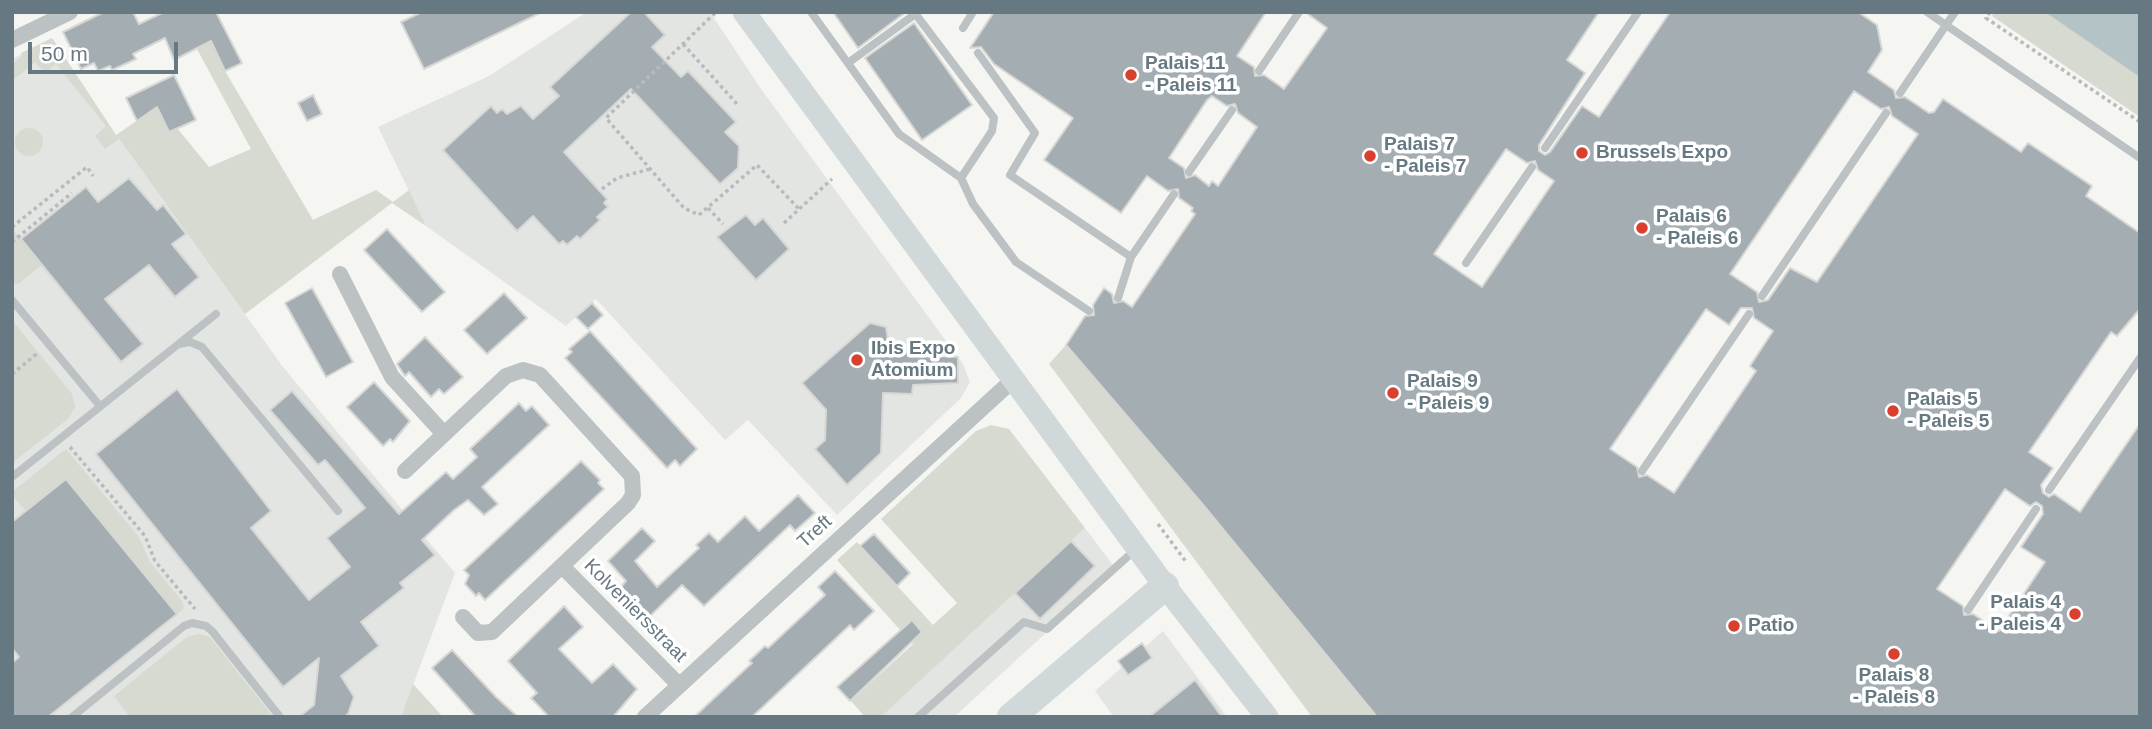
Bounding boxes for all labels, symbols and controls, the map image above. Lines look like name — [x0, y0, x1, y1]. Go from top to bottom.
scale bar — [32, 28, 182, 72]
text: 50 m — [41, 42, 88, 65]
place label: Palais 11 - Paleis 11 — [1145, 53, 1237, 97]
marker: Palais 11 - Paleis 11 — [1123, 67, 1139, 83]
place label: Palais 7 - Paleis 7 — [1384, 134, 1466, 178]
place label: Brussels Expo — [1596, 142, 1728, 164]
marker: Brussels Expo — [1574, 145, 1590, 161]
marker: Palais 7 - Paleis 7 — [1362, 148, 1378, 164]
place label: Palais 6 - Paleis 6 — [1656, 206, 1738, 250]
marker: Palais 6 - Paleis 6 — [1634, 220, 1650, 236]
place label: Ibis Expo Atomium — [871, 338, 955, 382]
marker: Ibis Expo Atomium — [849, 352, 865, 368]
place label: Palais 9 - Paleis 9 — [1407, 371, 1489, 415]
marker: Palais 9 - Paleis 9 — [1385, 385, 1401, 401]
place label: Palais 5 - Paleis 5 — [1907, 389, 1989, 433]
marker: Palais 5 - Paleis 5 — [1885, 403, 1901, 419]
street label: Treft — [793, 511, 837, 553]
street label: Kolveniersstraat — [579, 555, 691, 667]
place label: Palais 4 - Paleis 4 — [1979, 592, 2061, 636]
marker: Palais 4 - Paleis 4 — [2067, 606, 2083, 622]
place label: Patio — [1748, 615, 1794, 637]
marker: Patio — [1726, 618, 1742, 634]
marker: Palais 8 - Paleis 8 — [1886, 646, 1902, 662]
place label: Palais 8 - Paleis 8 — [1853, 665, 1935, 709]

